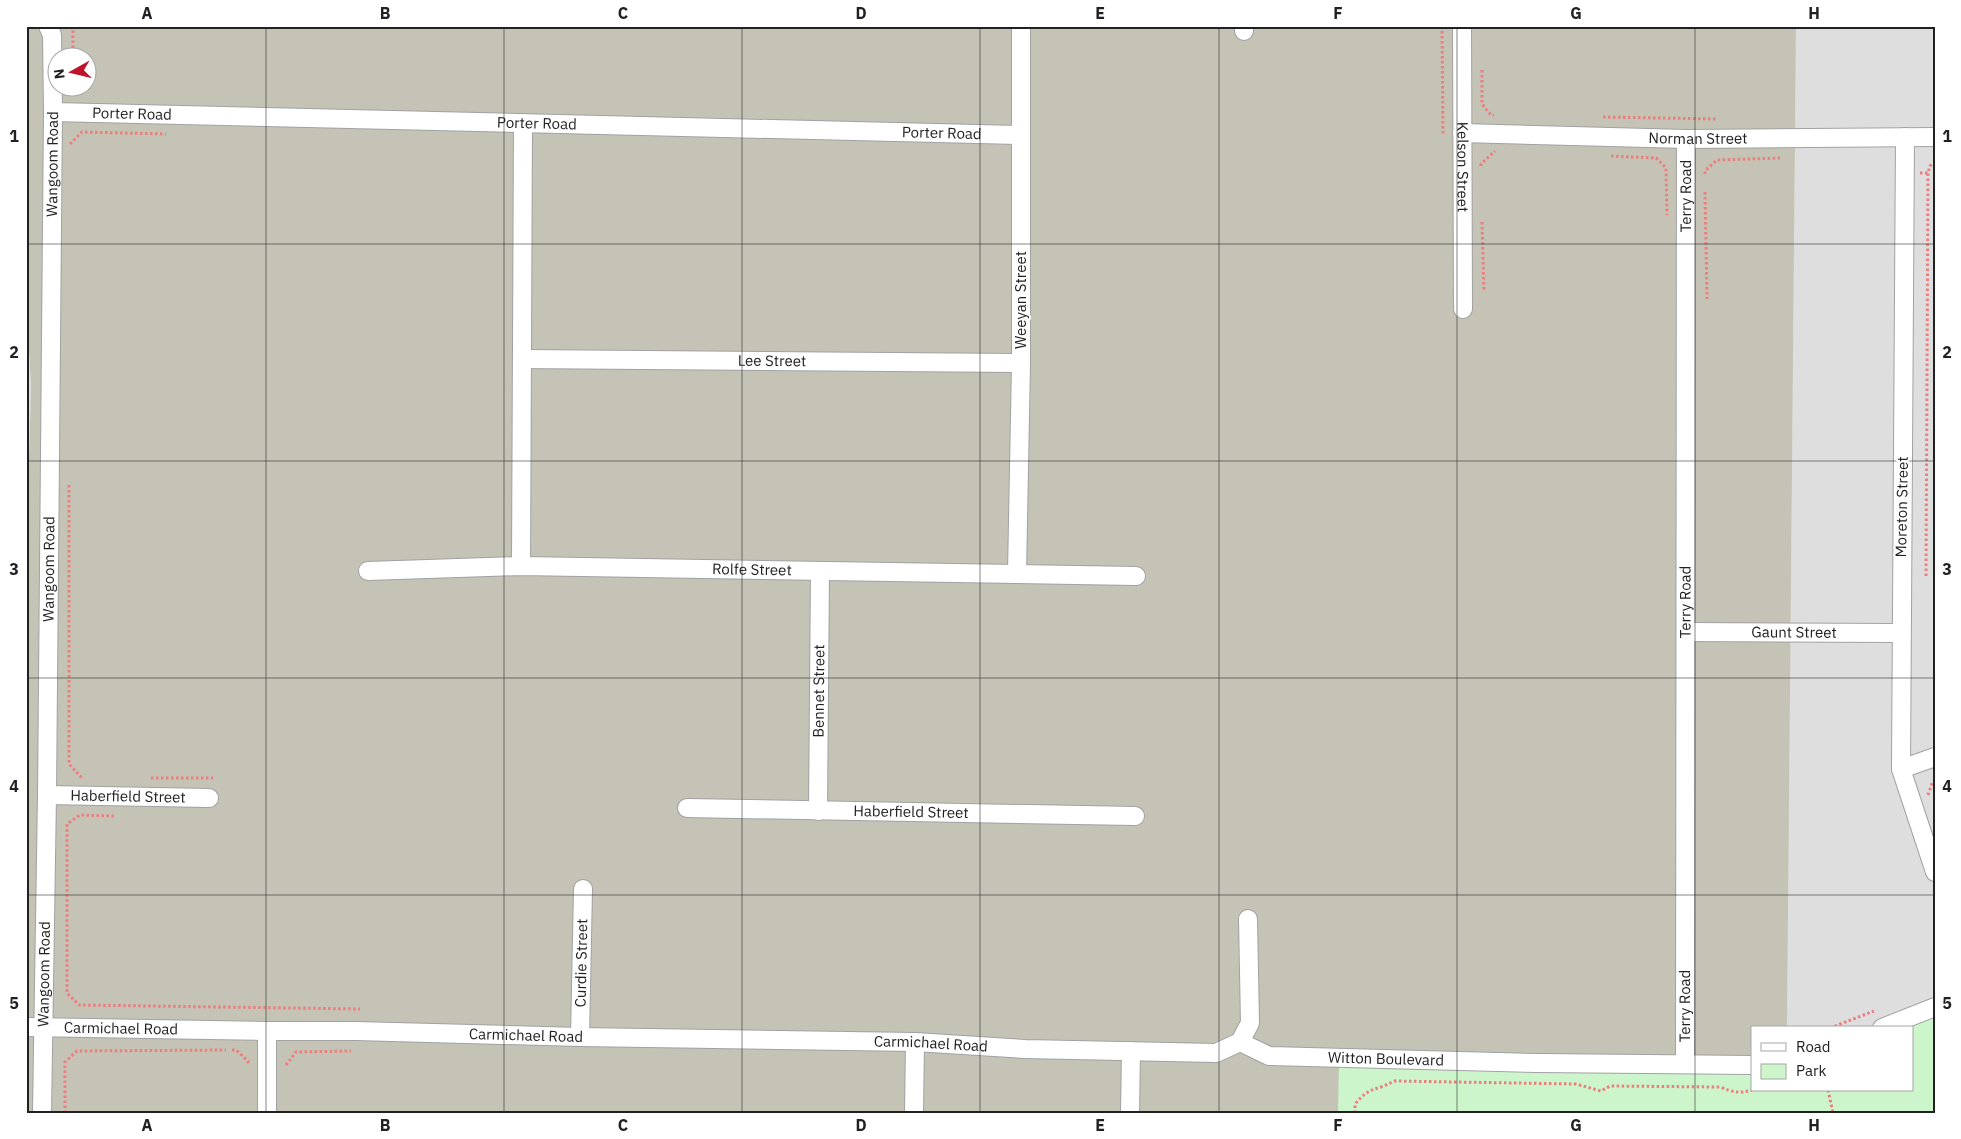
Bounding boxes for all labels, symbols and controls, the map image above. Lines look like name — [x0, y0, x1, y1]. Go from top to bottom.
text: A — [142, 3, 153, 23]
text: B — [380, 3, 391, 23]
text: C — [618, 3, 628, 23]
text: D — [855, 3, 867, 23]
text: E — [1095, 3, 1105, 23]
text: F — [1333, 3, 1343, 23]
text: G — [1570, 3, 1582, 23]
text: H — [1808, 3, 1820, 23]
north arrow — [48, 48, 98, 98]
text: N — [50, 68, 69, 80]
street label: Porter Road — [92, 103, 172, 124]
street label: Wangoom Road — [42, 111, 62, 217]
street label: Porter Road — [497, 113, 577, 133]
street label: Porter Road — [902, 122, 982, 143]
street label: Kelson Street — [1453, 122, 1473, 212]
text: 1 — [9, 126, 19, 146]
text: 1 — [1942, 126, 1952, 146]
street label: Norman Street — [1648, 128, 1747, 148]
street label: Terry Road — [1676, 160, 1695, 232]
street label: Weeyan Street — [1011, 251, 1030, 349]
text: 2 — [9, 342, 19, 362]
text: 2 — [1942, 342, 1952, 362]
street label: Lee Street — [738, 351, 806, 370]
street label: Moreton Street — [1891, 456, 1912, 558]
street label: Wangoom Road — [39, 516, 58, 622]
text: 3 — [9, 559, 19, 579]
street label: Rolfe Street — [712, 559, 792, 579]
text: 3 — [1942, 559, 1952, 579]
street label: Terry Road — [1675, 566, 1695, 638]
street label: Gaunt Street — [1751, 622, 1837, 642]
street label: Bennet Street — [809, 644, 828, 738]
text: 4 — [9, 776, 19, 796]
text: 4 — [1942, 776, 1952, 796]
street label: Haberfield Street — [70, 785, 186, 807]
street label: Haberfield Street — [853, 801, 969, 822]
street label: Curdie Street — [571, 918, 591, 1008]
street label: Wangoom Road — [33, 921, 54, 1027]
street label: Terry Road — [1675, 970, 1694, 1042]
text: 5 — [9, 993, 19, 1013]
text: 5 — [1942, 993, 1952, 1013]
street label: Carmichael Road — [64, 1018, 178, 1039]
street label: Carmichael Road — [469, 1024, 583, 1046]
legend — [1751, 1026, 1914, 1092]
street label: Carmichael Road — [874, 1031, 988, 1056]
text: Road — [1796, 1037, 1831, 1056]
street label: Witton Boulevard — [1328, 1048, 1444, 1070]
text: Park — [1796, 1061, 1826, 1080]
text: A — [142, 1115, 153, 1135]
text: B — [380, 1115, 391, 1135]
text: C — [618, 1115, 628, 1135]
text: D — [855, 1115, 867, 1135]
text: E — [1095, 1115, 1105, 1135]
text: F — [1333, 1115, 1343, 1135]
text: G — [1570, 1115, 1582, 1135]
text: H — [1808, 1115, 1820, 1135]

